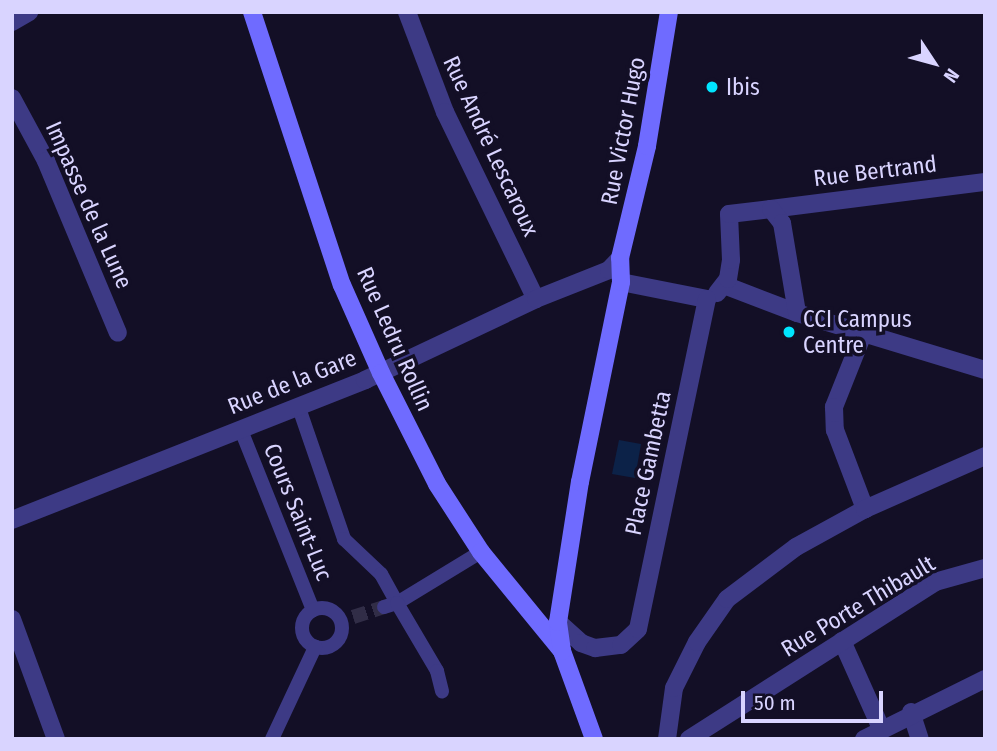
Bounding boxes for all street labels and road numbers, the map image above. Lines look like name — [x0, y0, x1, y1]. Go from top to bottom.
street label: Rue André Lescaroux — [437, 52, 545, 240]
street label: Rue Victor Hugo — [595, 55, 651, 207]
street label: Impasse de la Lune — [40, 117, 138, 293]
street label: Rue Bertrand — [812, 150, 938, 192]
street label: Rue Ledru Rollin — [351, 263, 439, 415]
street label: Rue de la Gare — [224, 344, 360, 420]
street label: Place Gambetta — [619, 388, 677, 538]
street label: Cours Saint-Luc — [258, 439, 338, 585]
street label: Rue Porte Thibault — [776, 549, 940, 663]

